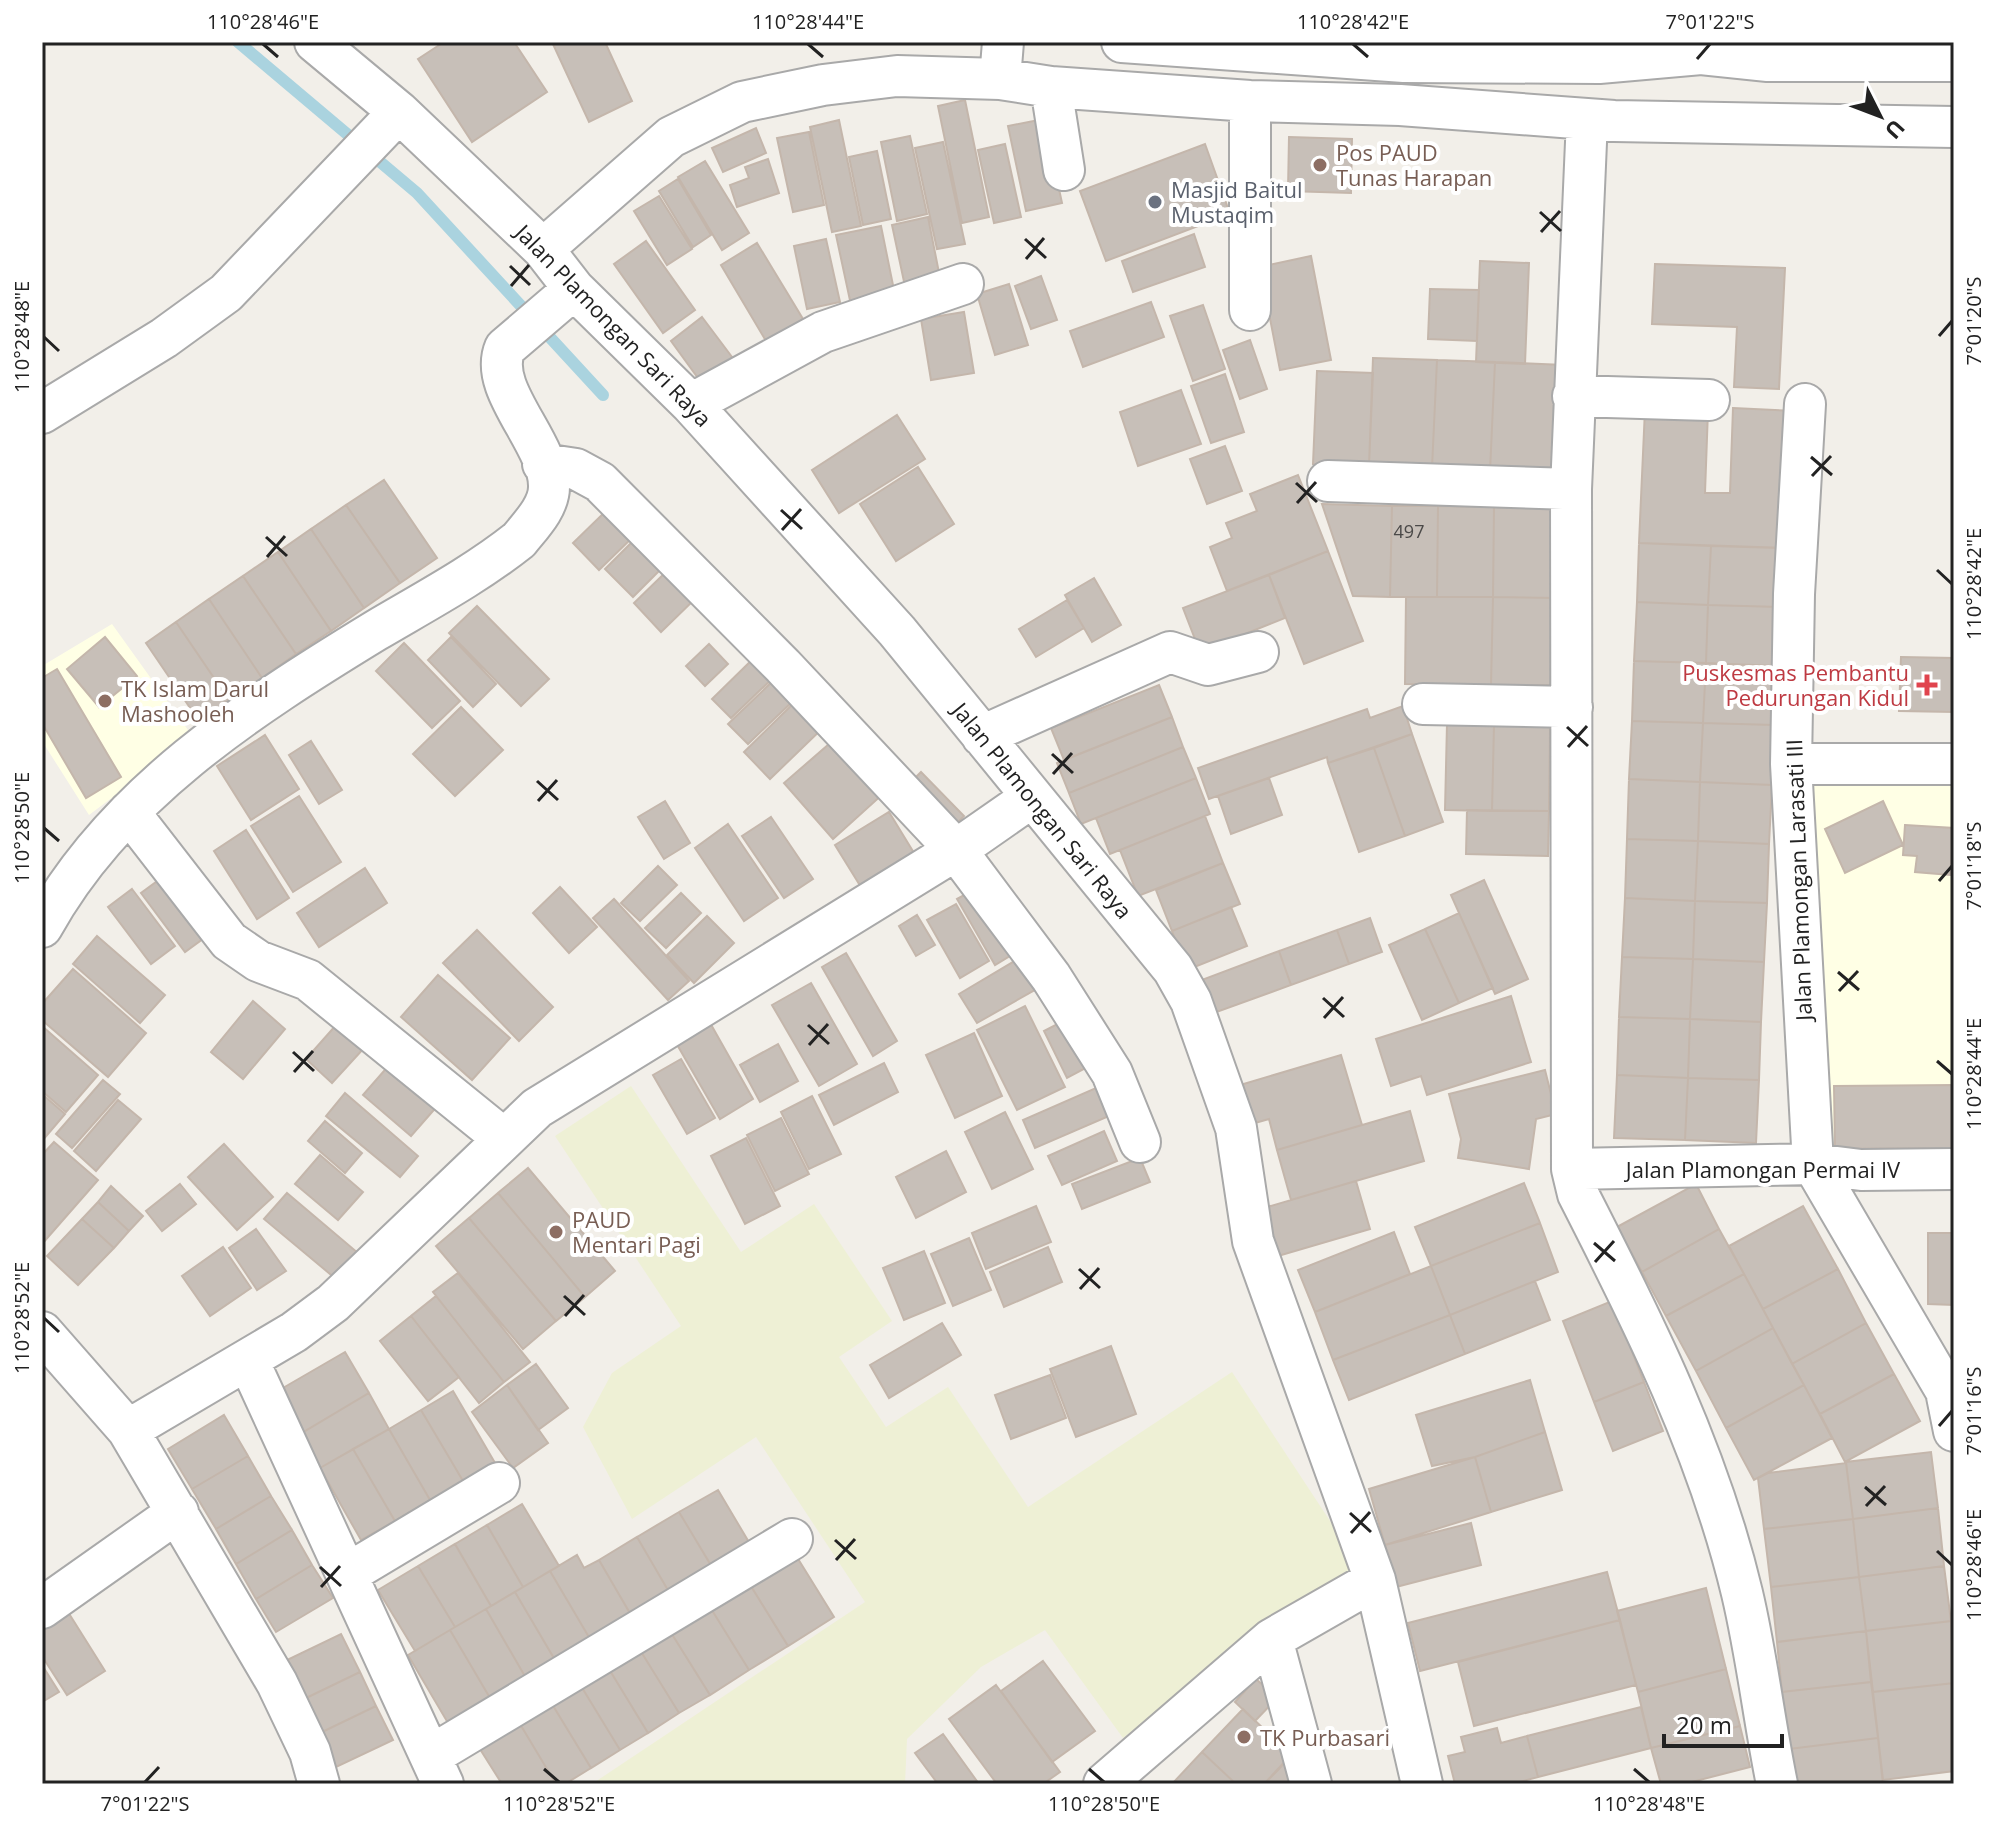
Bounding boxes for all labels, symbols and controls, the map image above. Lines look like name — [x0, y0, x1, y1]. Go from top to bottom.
text: 110°28'46"E — [207, 8, 319, 35]
text: 110°28'44"E — [752, 8, 864, 35]
text: 110°28'42"E — [1297, 8, 1409, 35]
text: 7°01'22"S — [1665, 8, 1755, 35]
north arrow — [1840, 76, 1920, 156]
text: U — [1879, 114, 1912, 146]
place label: Pos PAUD Tunas Harapan — [1336, 137, 1492, 192]
marker: Pos PAUD Tunas Harapan — [1311, 156, 1329, 174]
place label: Masjid Baitul Mustaqim — [1171, 174, 1303, 229]
marker: Masjid Baitul Mustaqim — [1146, 193, 1164, 211]
street label: Jalan Plamongan Sari Raya — [508, 216, 719, 433]
text: 7°01'20"S — [1960, 276, 1987, 366]
text: 110°28'48"E — [8, 281, 35, 393]
house number: 497 — [1394, 519, 1424, 543]
text: 110°28'42"E — [1960, 528, 1987, 640]
place label: Puskesmas Pembantu Pedurungan Kidul — [1682, 657, 1909, 712]
place label: TK Islam Darul Mashooleh — [121, 673, 269, 728]
marker: Puskesmas Pembantu Pedurungan Kidul — [1916, 674, 1938, 696]
marker: TK Islam Darul Mashooleh — [96, 692, 114, 710]
street label: Jalan Plamongan Sari Raya — [945, 694, 1140, 924]
street label: Jalan Plamongan Larasati III — [1778, 739, 1818, 1023]
text: 110°28'50"E — [8, 772, 35, 884]
text: 7°01'18"S — [1960, 821, 1987, 911]
text: 110°28'44"E — [1960, 1018, 1987, 1130]
street label: Jalan Plamongan Permai IV — [1624, 1154, 1901, 1184]
place label: PAUD Mentari Pagi — [572, 1204, 701, 1259]
marker: PAUD Mentari Pagi — [547, 1223, 565, 1241]
text: 110°28'52"E — [8, 1262, 35, 1374]
text: 7°01'16"S — [1960, 1366, 1987, 1456]
text: 110°28'46"E — [1960, 1509, 1987, 1621]
scale bar — [1664, 1698, 1782, 1748]
text: 20 m — [1676, 1708, 1732, 1741]
place label: TK Purbasari — [1260, 1722, 1390, 1752]
marker: TK Purbasari — [1235, 1728, 1253, 1746]
text: 7°01'22"S — [100, 1790, 190, 1817]
text: 110°28'52"E — [503, 1790, 615, 1817]
text: 110°28'50"E — [1048, 1790, 1160, 1817]
text: 110°28'48"E — [1593, 1790, 1705, 1817]

